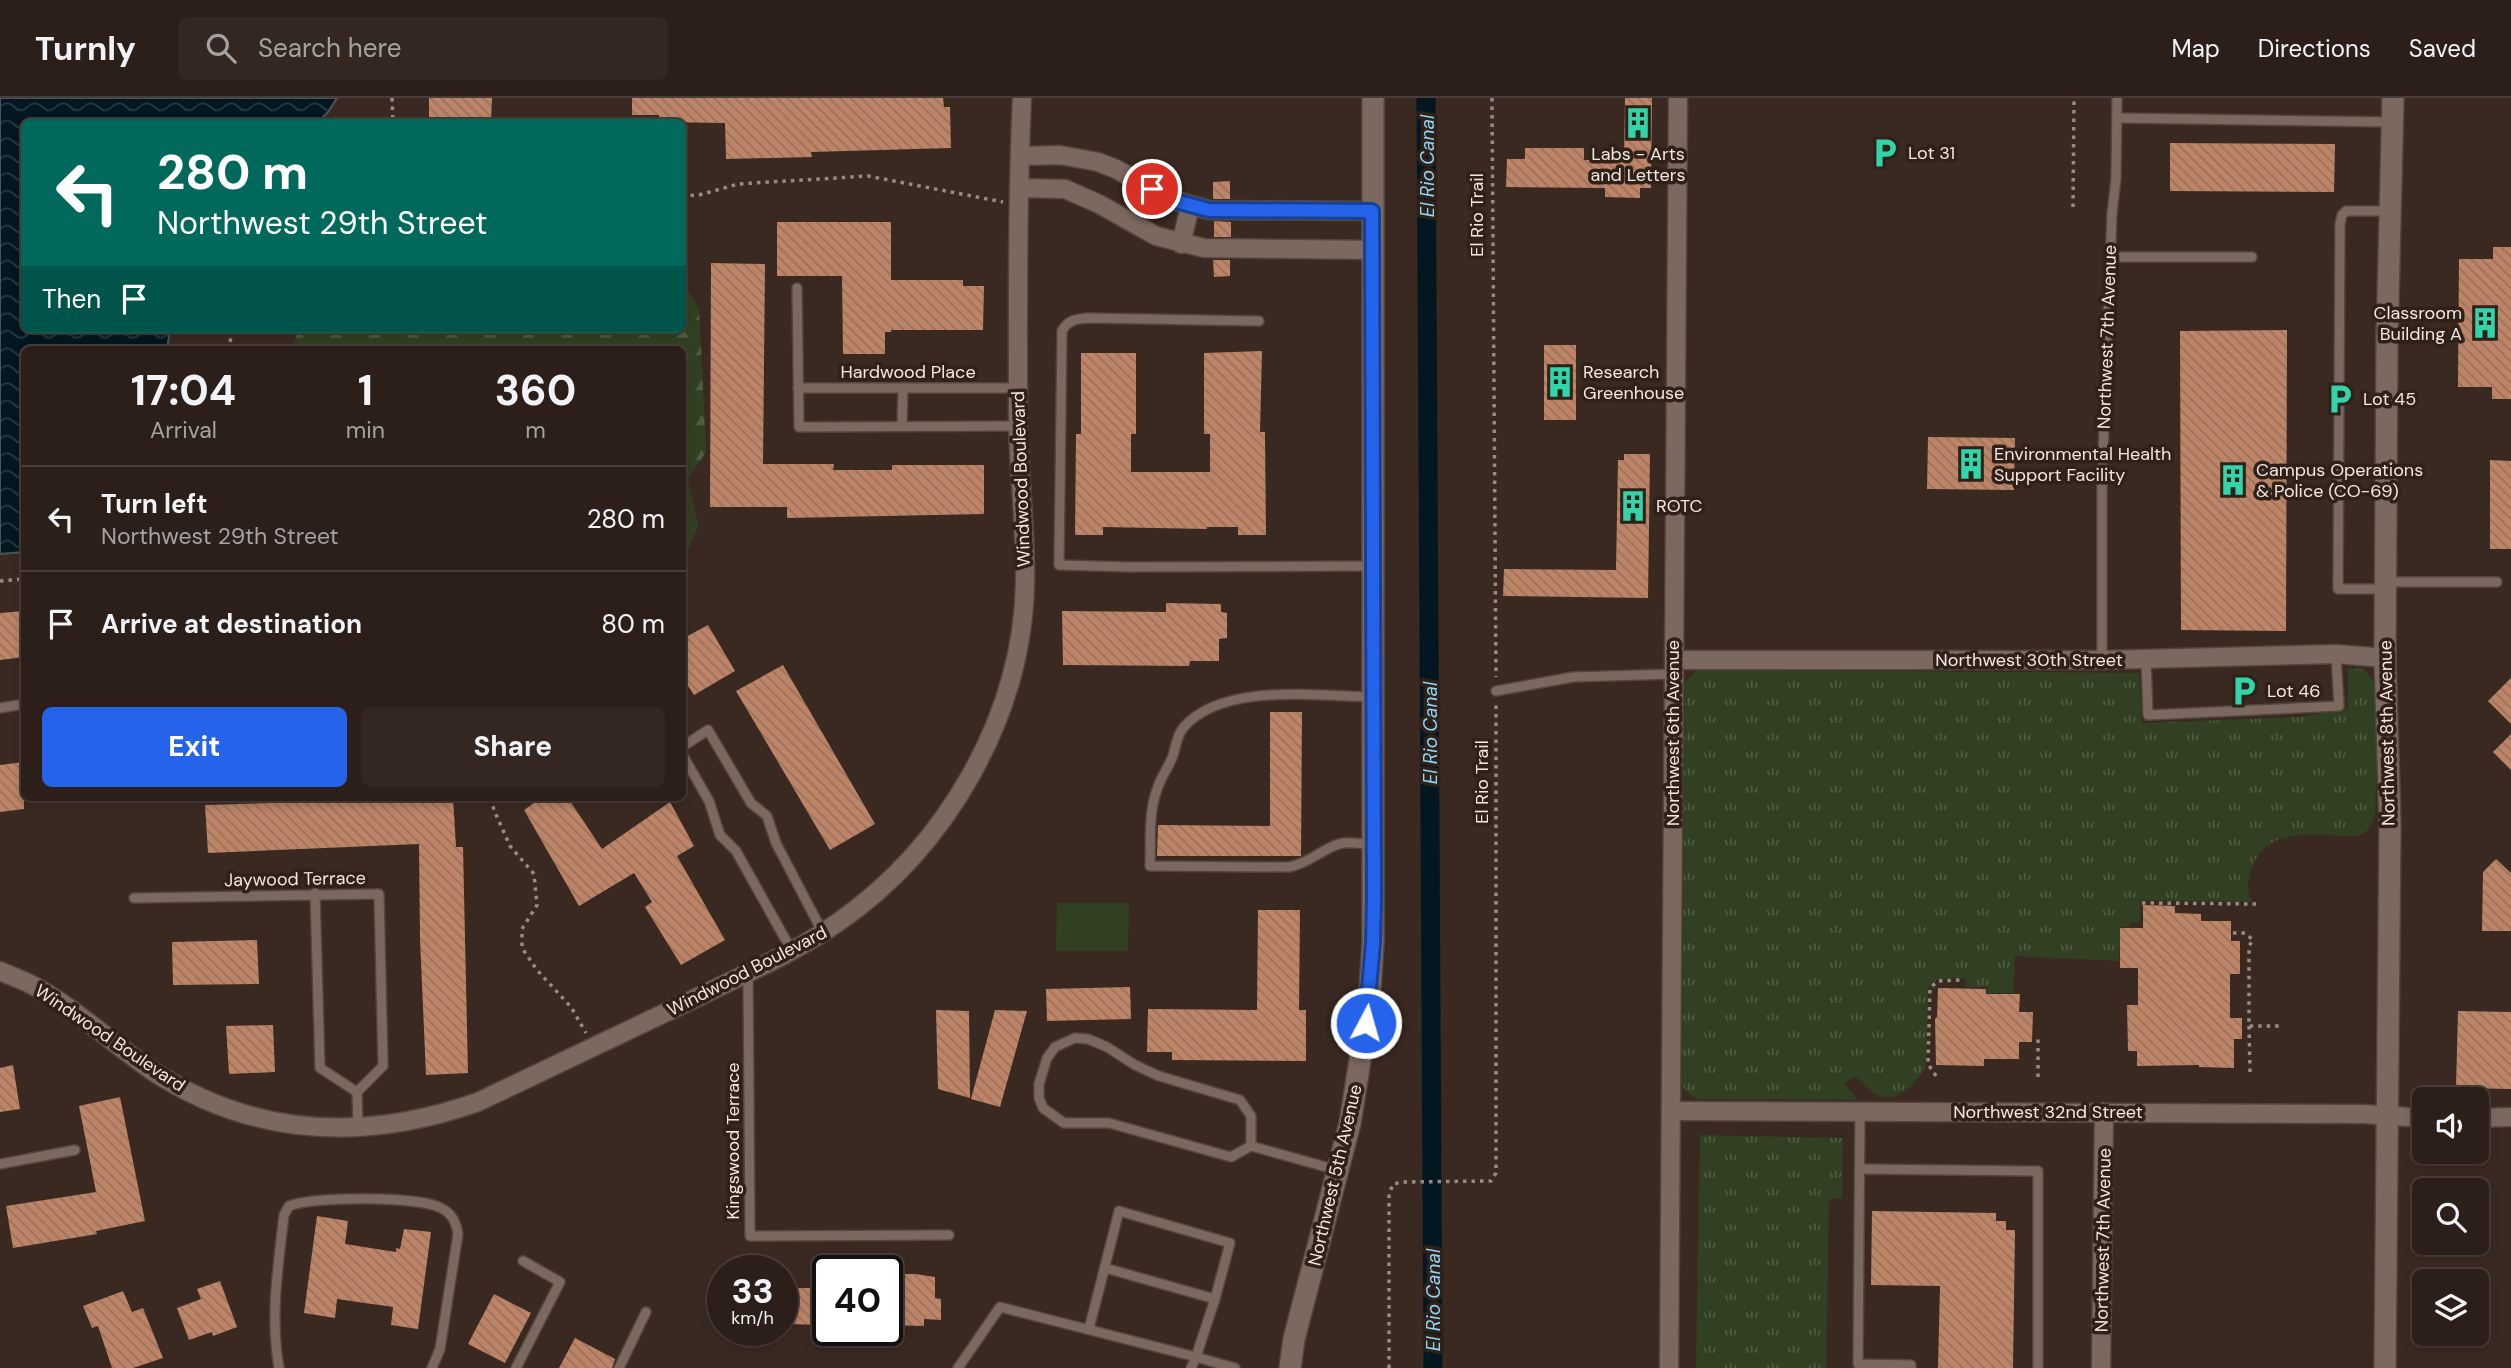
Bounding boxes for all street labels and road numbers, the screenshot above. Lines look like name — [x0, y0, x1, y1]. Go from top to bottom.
street label: El Rio Trail — [1465, 173, 1489, 257]
street label: Northwest 7th Avenue — [2092, 245, 2122, 429]
street label: Hardwood Place — [840, 360, 976, 384]
street label: Windwood Boulevard — [1006, 390, 1036, 568]
street label: Northwest 6th Avenue — [1661, 640, 1685, 826]
street label: Northwest 8th Avenue — [2373, 640, 2401, 826]
street label: Northwest 30th Street — [1935, 648, 2123, 672]
street label: El Rio Trail — [1470, 740, 1494, 824]
street label: Jaywood Terrace — [224, 866, 366, 892]
street label: Windwood Boulevard — [663, 920, 831, 1022]
street label: Windwood Boulevard — [30, 979, 190, 1097]
street label: Kingswood Terrace — [721, 1062, 745, 1220]
street label: Northwest 5th Avenue — [1302, 1082, 1368, 1268]
street label: Northwest 32nd Street — [1953, 1100, 2143, 1124]
street label: Northwest 7th Avenue — [2089, 1148, 2117, 1332]

